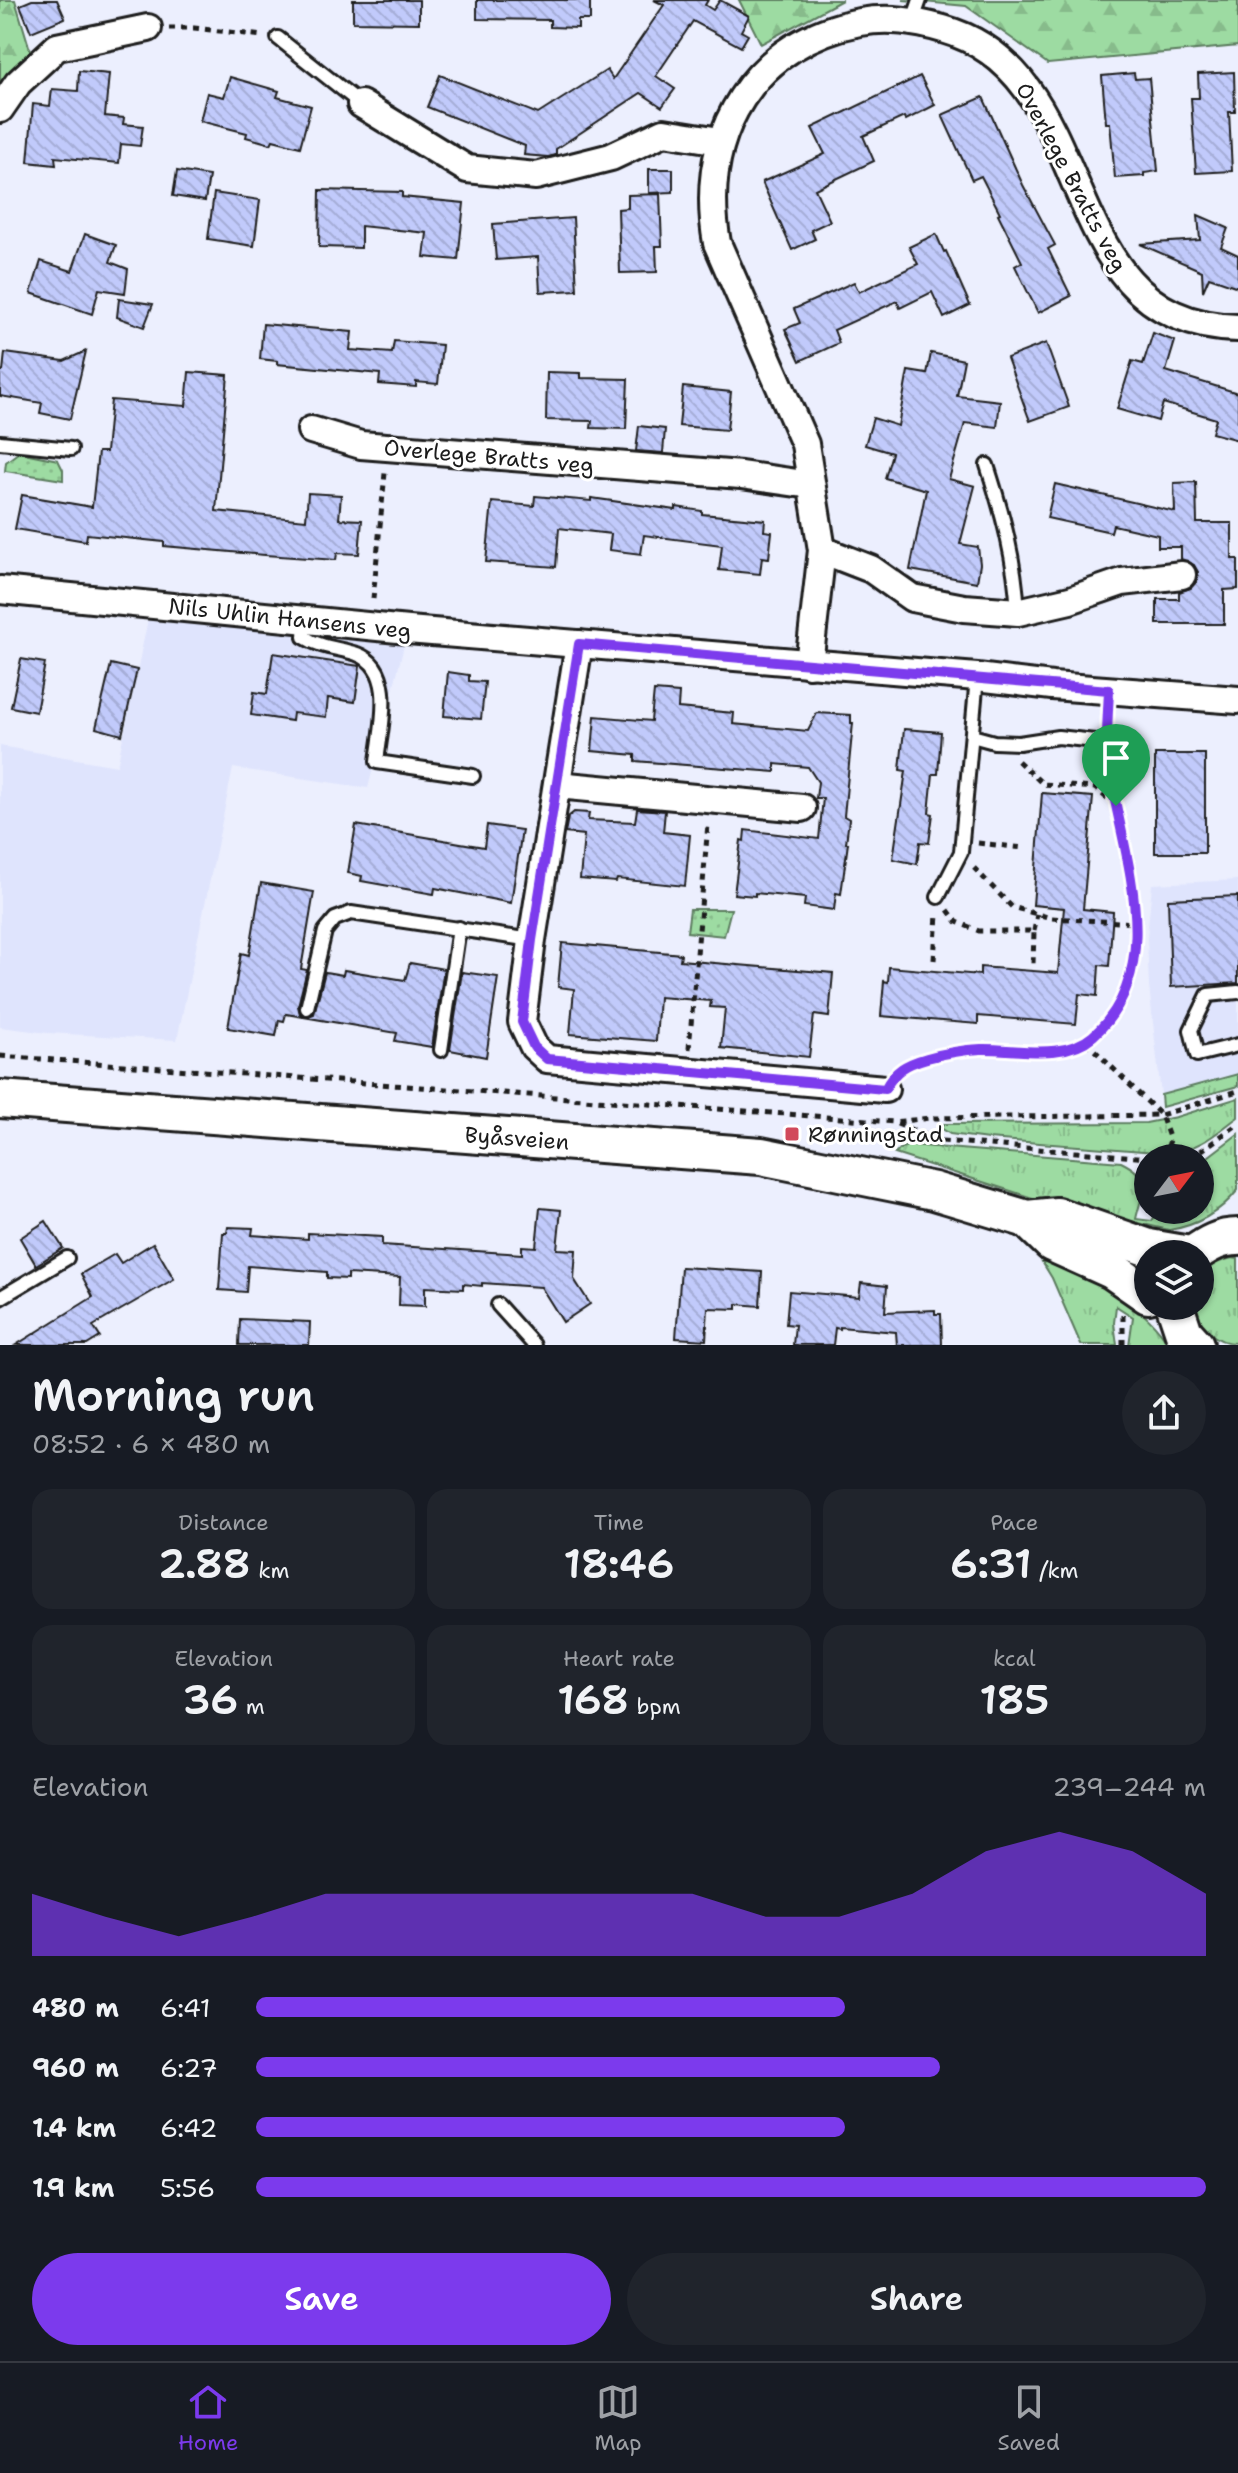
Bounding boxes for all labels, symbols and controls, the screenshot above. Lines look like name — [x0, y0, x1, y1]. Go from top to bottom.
street label: Overlege Bratts veg — [1009, 77, 1134, 277]
street label: Overlege Bratts veg — [383, 433, 595, 480]
street label: Nils Uhlin Hansens veg — [167, 591, 413, 646]
pin — [1082, 724, 1150, 806]
icon: arrive — [1094, 736, 1138, 780]
street label: Byåsveien — [464, 1120, 570, 1157]
place label: Rønningstad — [808, 1120, 943, 1149]
marker: Rønningstad — [783, 1125, 801, 1143]
north arrow — [1134, 1144, 1214, 1224]
map controls — [1134, 1144, 1214, 1320]
button: layers — [1134, 1240, 1214, 1320]
text: Morning run — [32, 1366, 315, 1425]
button: share — [1122, 1371, 1206, 1455]
text: 08:52 · 6 × 480 m — [32, 1426, 270, 1461]
text: Distance — [179, 1508, 269, 1537]
text: Time — [594, 1508, 644, 1537]
text: Pace — [990, 1508, 1039, 1537]
text: 2.88 — [158, 1537, 251, 1591]
text: 18:46 — [564, 1537, 674, 1591]
text: 6:31 — [950, 1537, 1032, 1591]
text: km — [251, 1556, 289, 1585]
text: /km — [1032, 1556, 1079, 1585]
text: Elevation — [174, 1644, 273, 1673]
text: Heart rate — [563, 1644, 675, 1673]
text: kcal — [993, 1644, 1036, 1673]
text: 36 — [183, 1673, 238, 1727]
text: 168 — [557, 1673, 629, 1727]
text: 185 — [979, 1673, 1049, 1727]
text: m — [238, 1692, 265, 1721]
text: bpm — [629, 1692, 681, 1721]
text: Elevation — [32, 1769, 148, 1804]
text: 239–244 m — [1052, 1769, 1206, 1804]
text: 480 m — [32, 1990, 119, 2025]
text: 6:41 — [160, 1990, 211, 2025]
text: 960 m — [32, 2050, 119, 2085]
text: 6:27 — [160, 2050, 218, 2085]
text: 1.4 km — [32, 2110, 116, 2145]
text: 6:42 — [160, 2110, 217, 2145]
text: 1.9 km — [32, 2170, 114, 2205]
text: 5:56 — [160, 2170, 215, 2205]
button: Save — [32, 2253, 611, 2345]
button: Share — [627, 2253, 1206, 2345]
tab: Home — [178, 2380, 238, 2457]
tab: Map — [594, 2380, 642, 2457]
tab: Saved — [998, 2380, 1060, 2457]

